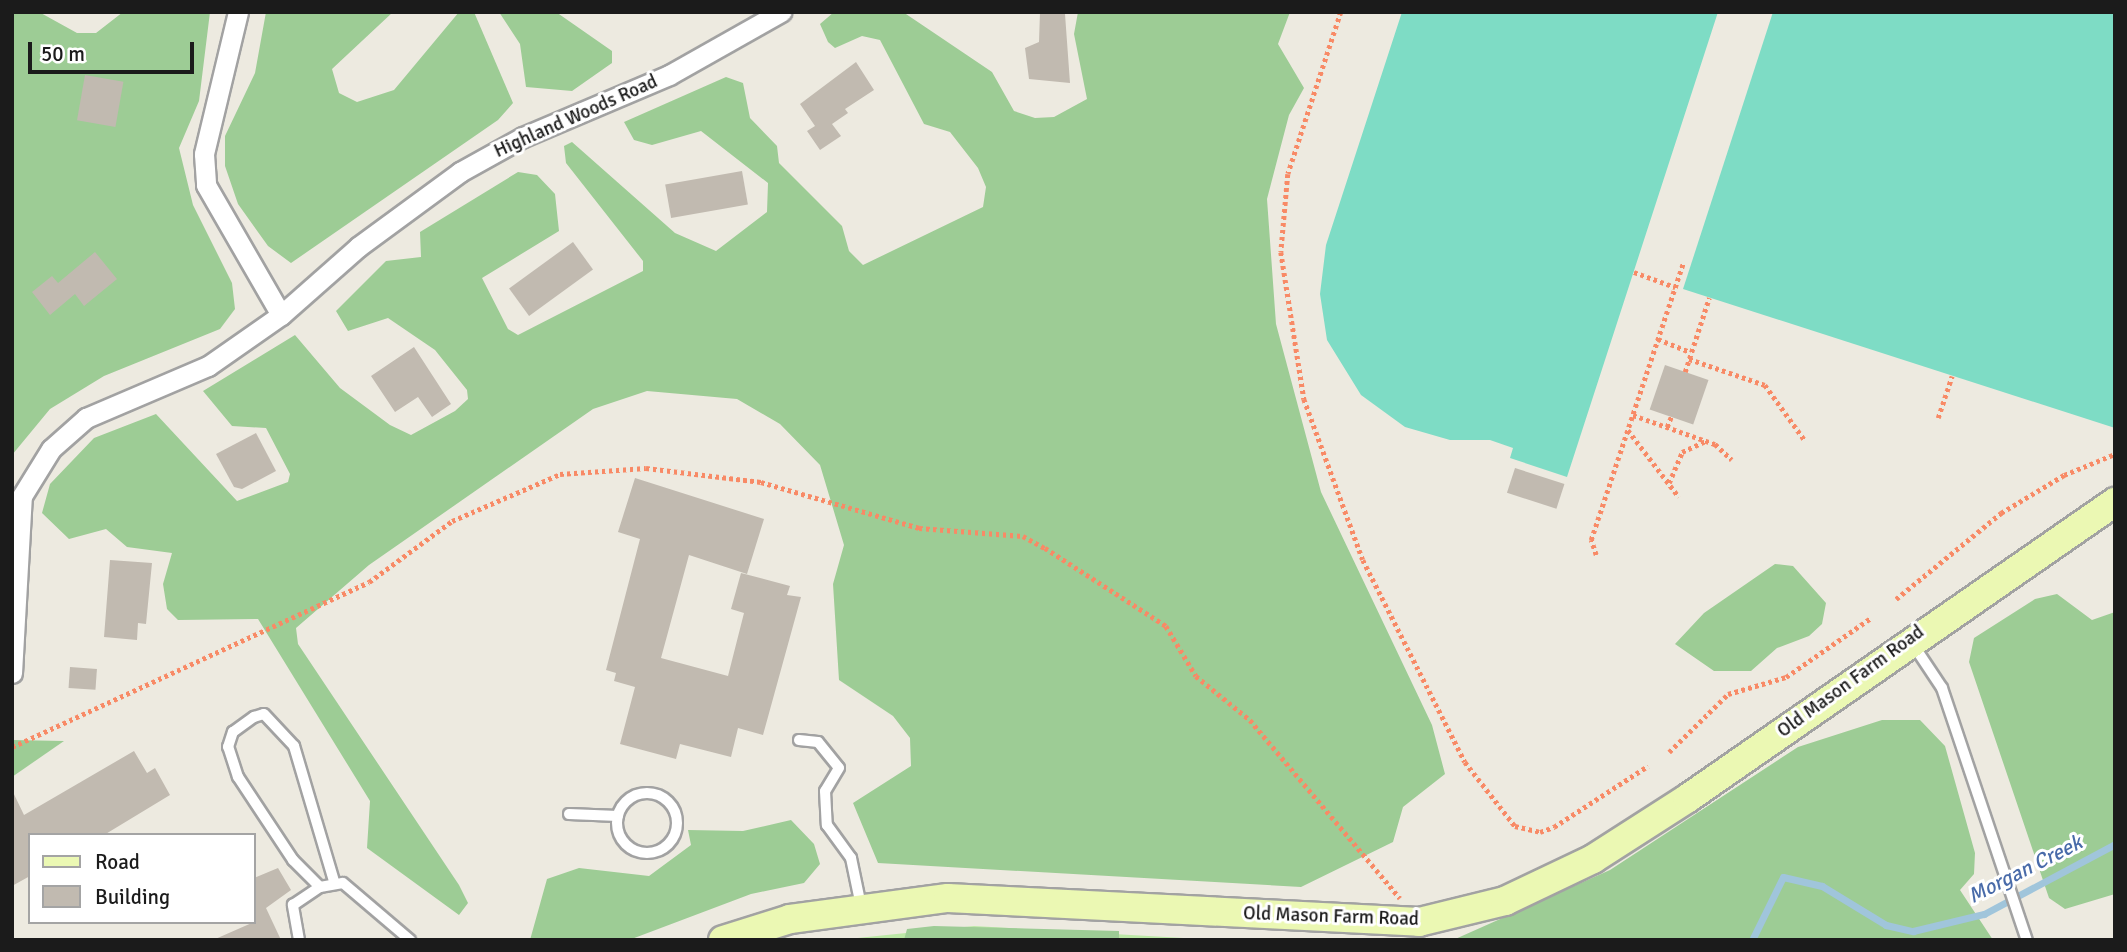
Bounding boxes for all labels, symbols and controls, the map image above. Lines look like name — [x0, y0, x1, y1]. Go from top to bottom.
scale bar — [32, 28, 198, 72]
text: 50 m — [41, 41, 85, 67]
street label: Highland Woods Road — [491, 71, 661, 163]
street label: Old Mason Farm Road — [1773, 621, 1929, 743]
water label: Morgan Creek — [1964, 829, 2086, 909]
legend — [28, 833, 256, 924]
text: Road — [95, 849, 140, 875]
text: Building — [95, 884, 170, 910]
street label: Old Mason Farm Road — [1243, 903, 1419, 931]

